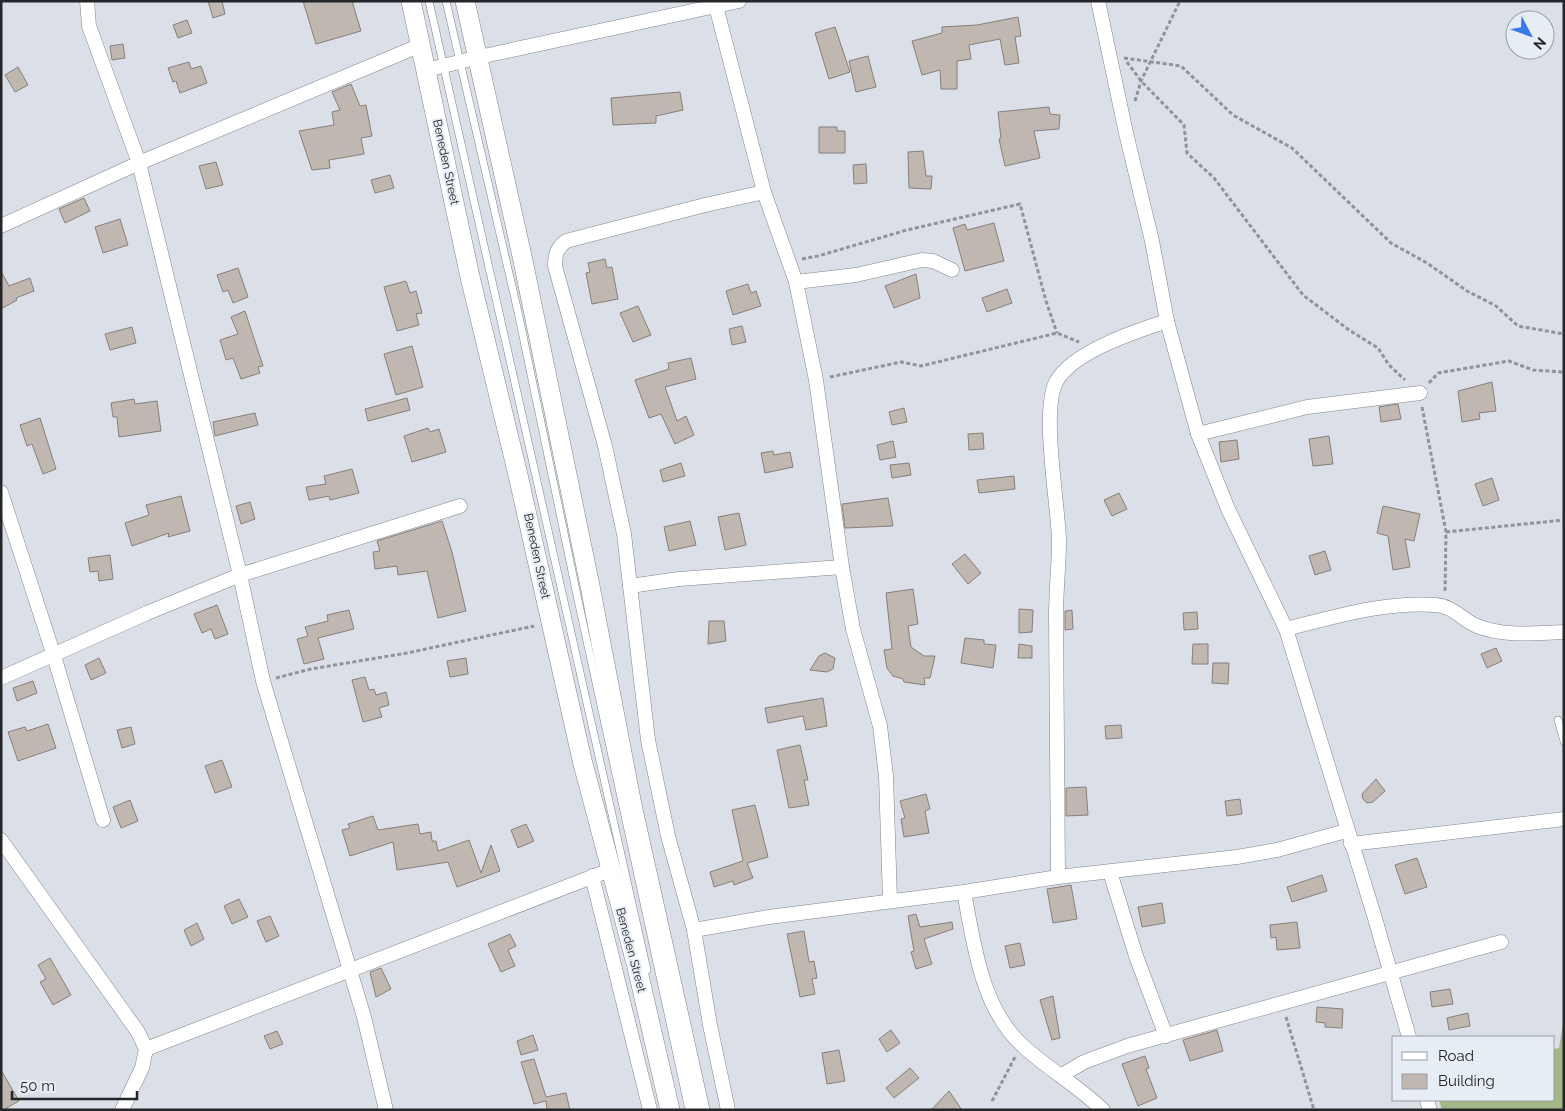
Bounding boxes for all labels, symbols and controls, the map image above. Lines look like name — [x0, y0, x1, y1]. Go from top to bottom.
north arrow — [1505, 10, 1555, 60]
text: N — [1530, 34, 1549, 53]
street label: Beneden Street — [430, 118, 462, 206]
street label: Beneden Street — [521, 512, 553, 600]
street label: Beneden Street — [613, 906, 649, 994]
legend — [1392, 1036, 1555, 1101]
text: Road — [1438, 1047, 1474, 1065]
scale bar — [12, 1068, 138, 1100]
text: Building — [1438, 1072, 1495, 1090]
text: 50 m — [20, 1077, 55, 1095]

